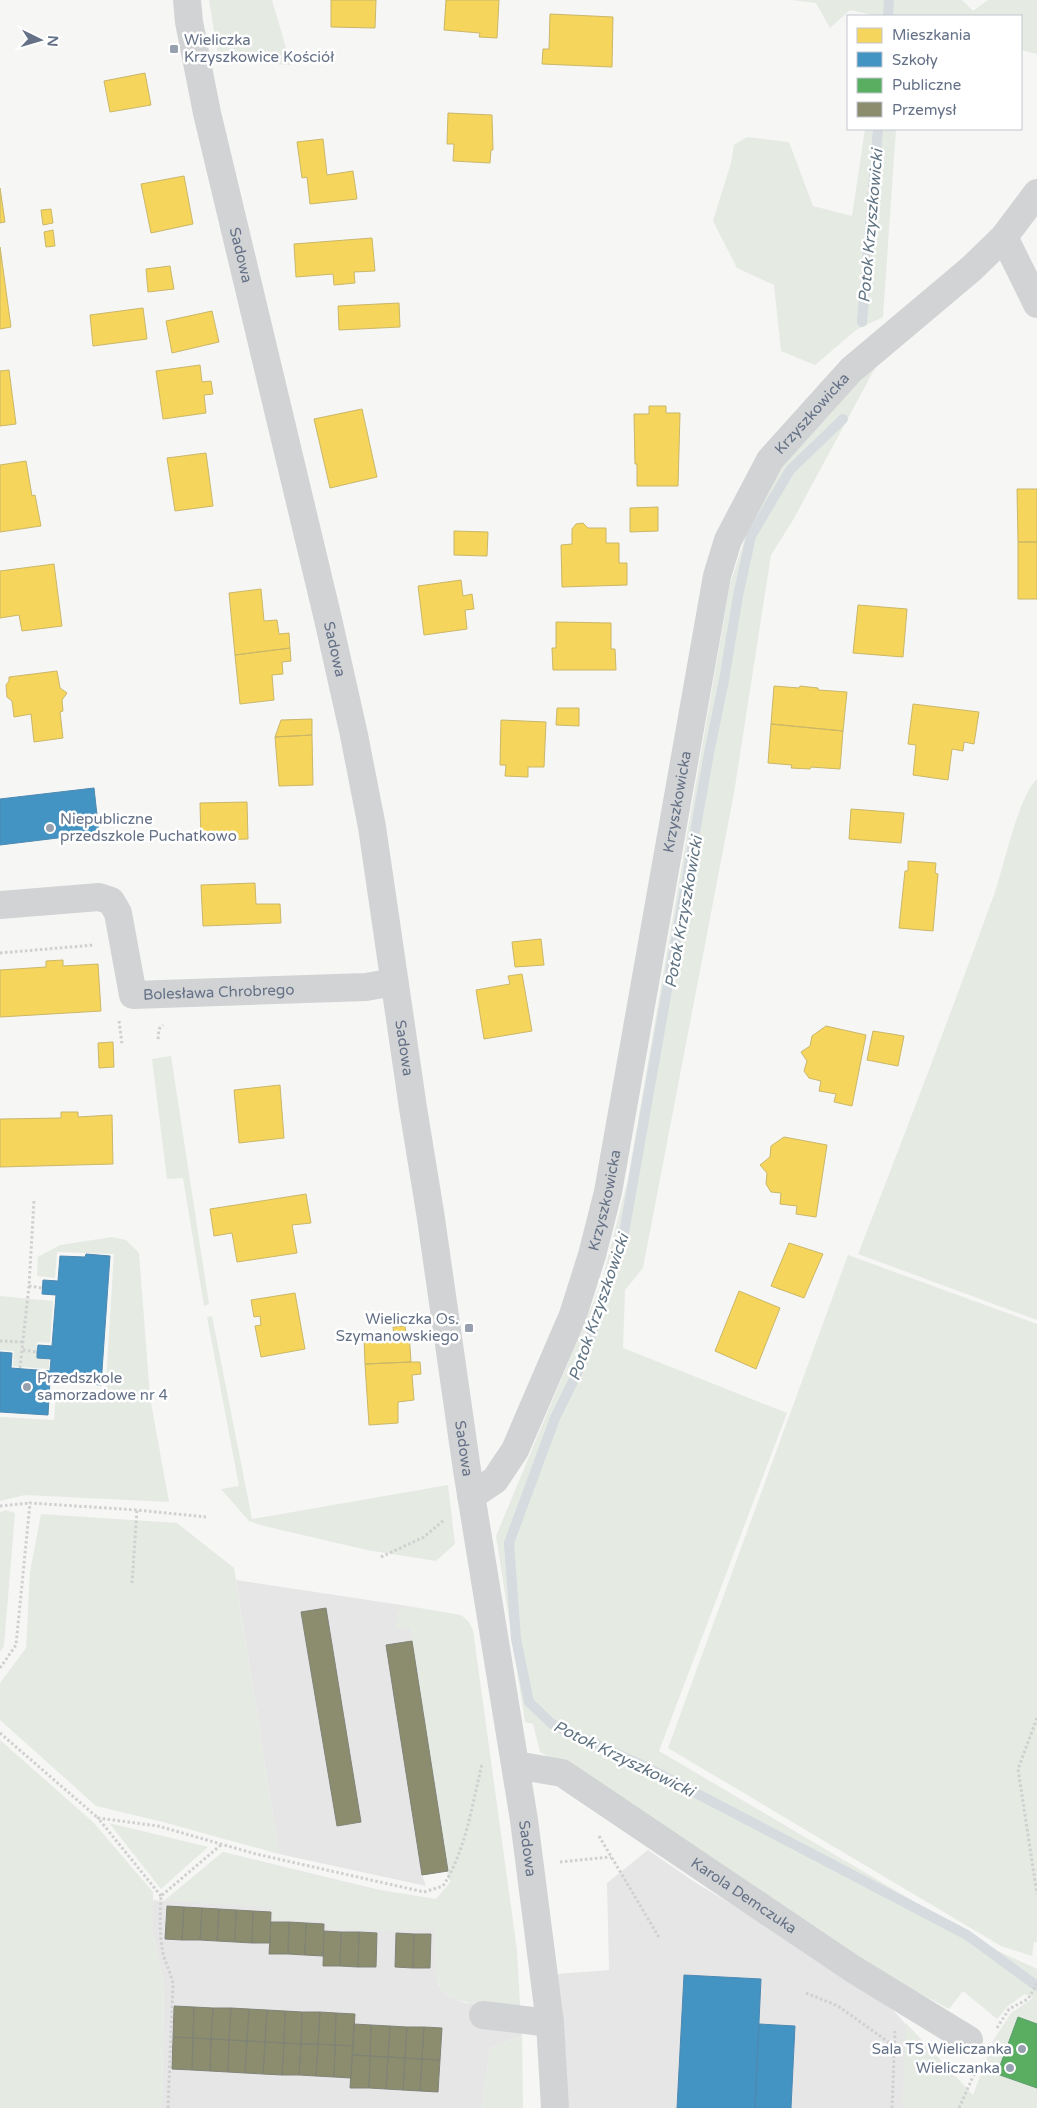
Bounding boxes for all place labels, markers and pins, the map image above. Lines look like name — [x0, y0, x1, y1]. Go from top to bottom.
place label: Wieliczka Krzyszkowice Kościół — [184, 31, 334, 66]
marker: Wieliczka Krzyszkowice Kościół — [168, 43, 180, 55]
place label: Niepubliczne przedszkole Puchatkowo — [60, 810, 237, 845]
marker: Niepubliczne przedszkole Puchatkowo — [44, 822, 56, 834]
place label: Wieliczka Os. Szymanowskiego — [336, 1310, 459, 1345]
marker: Wieliczka Os. Szymanowskiego — [463, 1322, 475, 1334]
place label: Przedszkole samorzadowe nr 4 — [37, 1369, 168, 1404]
marker: Przedszkole samorzadowe nr 4 — [21, 1381, 33, 1393]
place label: Sala TS Wieliczanka — [872, 2040, 1012, 2058]
marker: Sala TS Wieliczanka — [1016, 2043, 1028, 2055]
place label: Wieliczanka — [916, 2059, 1000, 2077]
marker: Wieliczanka — [1004, 2062, 1016, 2074]

